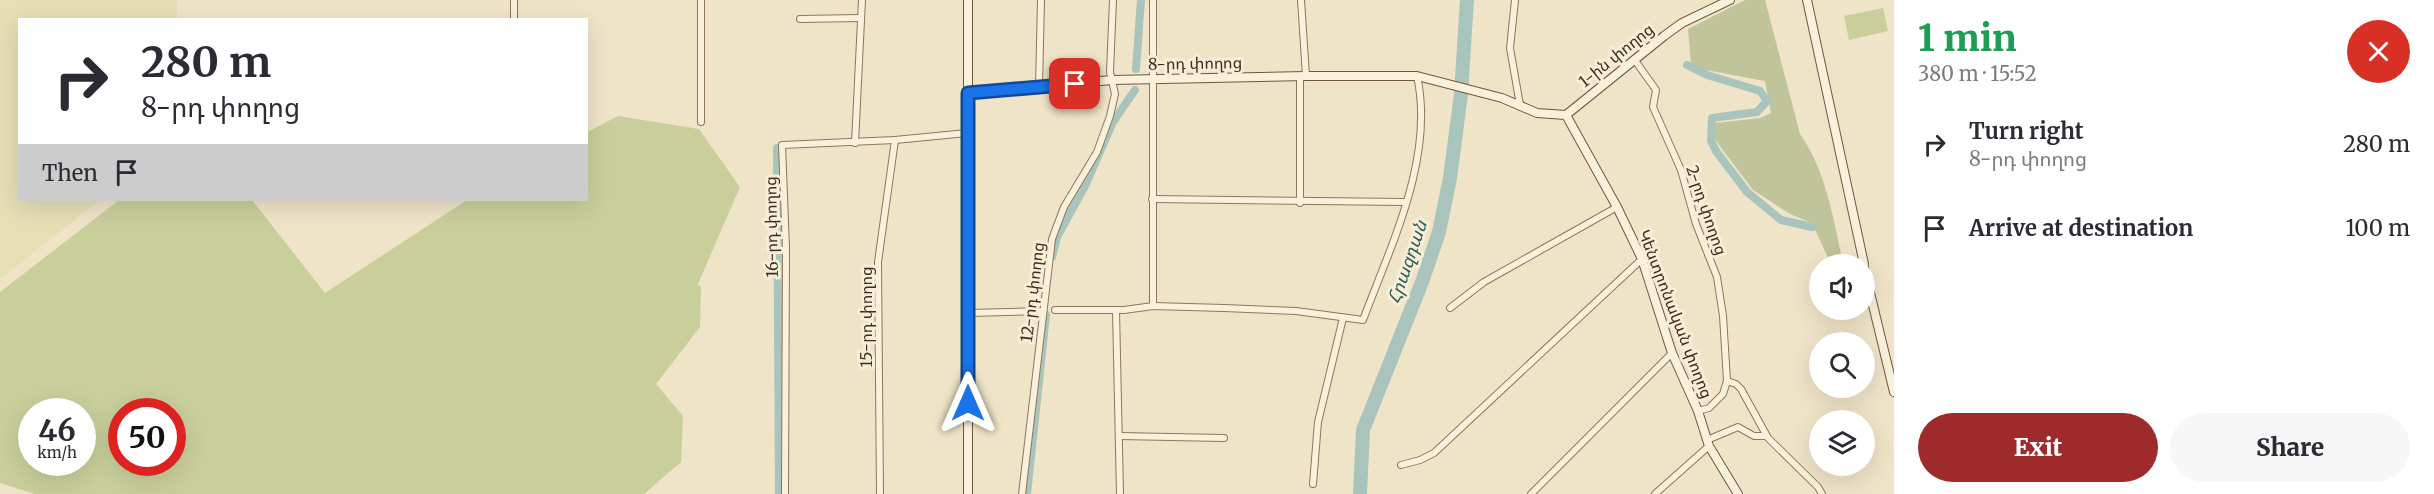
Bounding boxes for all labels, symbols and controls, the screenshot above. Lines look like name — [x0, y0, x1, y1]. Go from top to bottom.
text: 1 min — [1918, 16, 2017, 61]
street label: 1-ին փողոց — [1574, 19, 1658, 91]
button: close — [2347, 20, 2410, 83]
text: 280 m — [141, 36, 271, 88]
icon: right — [42, 42, 120, 120]
street label: 8-րդ փողոց — [1148, 52, 1242, 74]
pin — [1049, 58, 1100, 109]
text: 380 m · 15:52 — [1918, 61, 2037, 86]
icon: arrive — [1058, 67, 1091, 100]
text: 8-րդ փողոց — [141, 90, 300, 124]
text: Turn right — [1969, 117, 2083, 145]
icon: right — [1918, 128, 1951, 161]
text: 280 m — [2343, 130, 2410, 158]
text: 8-րդ փողոց — [1969, 146, 2087, 171]
icon: arrive — [110, 156, 143, 189]
text: Then — [42, 159, 98, 187]
street label: 2-րդ փողոց — [1682, 162, 1732, 258]
street label: 16-րդ փողոց — [760, 176, 782, 278]
icon: arrive — [1918, 212, 1951, 245]
text: Arrive at destination — [1969, 214, 2193, 242]
text: 100 m — [2345, 214, 2410, 242]
water label: Հրազդան — [1382, 216, 1432, 306]
street label: Կենտրոնական փողոց — [1635, 227, 1717, 401]
street label: 12-րդ փողոց — [1016, 241, 1048, 343]
map controls — [1809, 254, 1875, 476]
button: sound — [1809, 254, 1875, 320]
street label: 15-րդ փողոց — [856, 266, 876, 368]
button: search — [1809, 332, 1875, 398]
position arrow — [936, 371, 1000, 435]
speed limit sign: 50 — [108, 398, 186, 476]
button: layers — [1809, 410, 1875, 476]
text: 46 — [38, 411, 76, 449]
button: Exit — [1918, 413, 2158, 482]
button: Share — [2170, 413, 2410, 482]
text: km/h — [37, 443, 77, 462]

